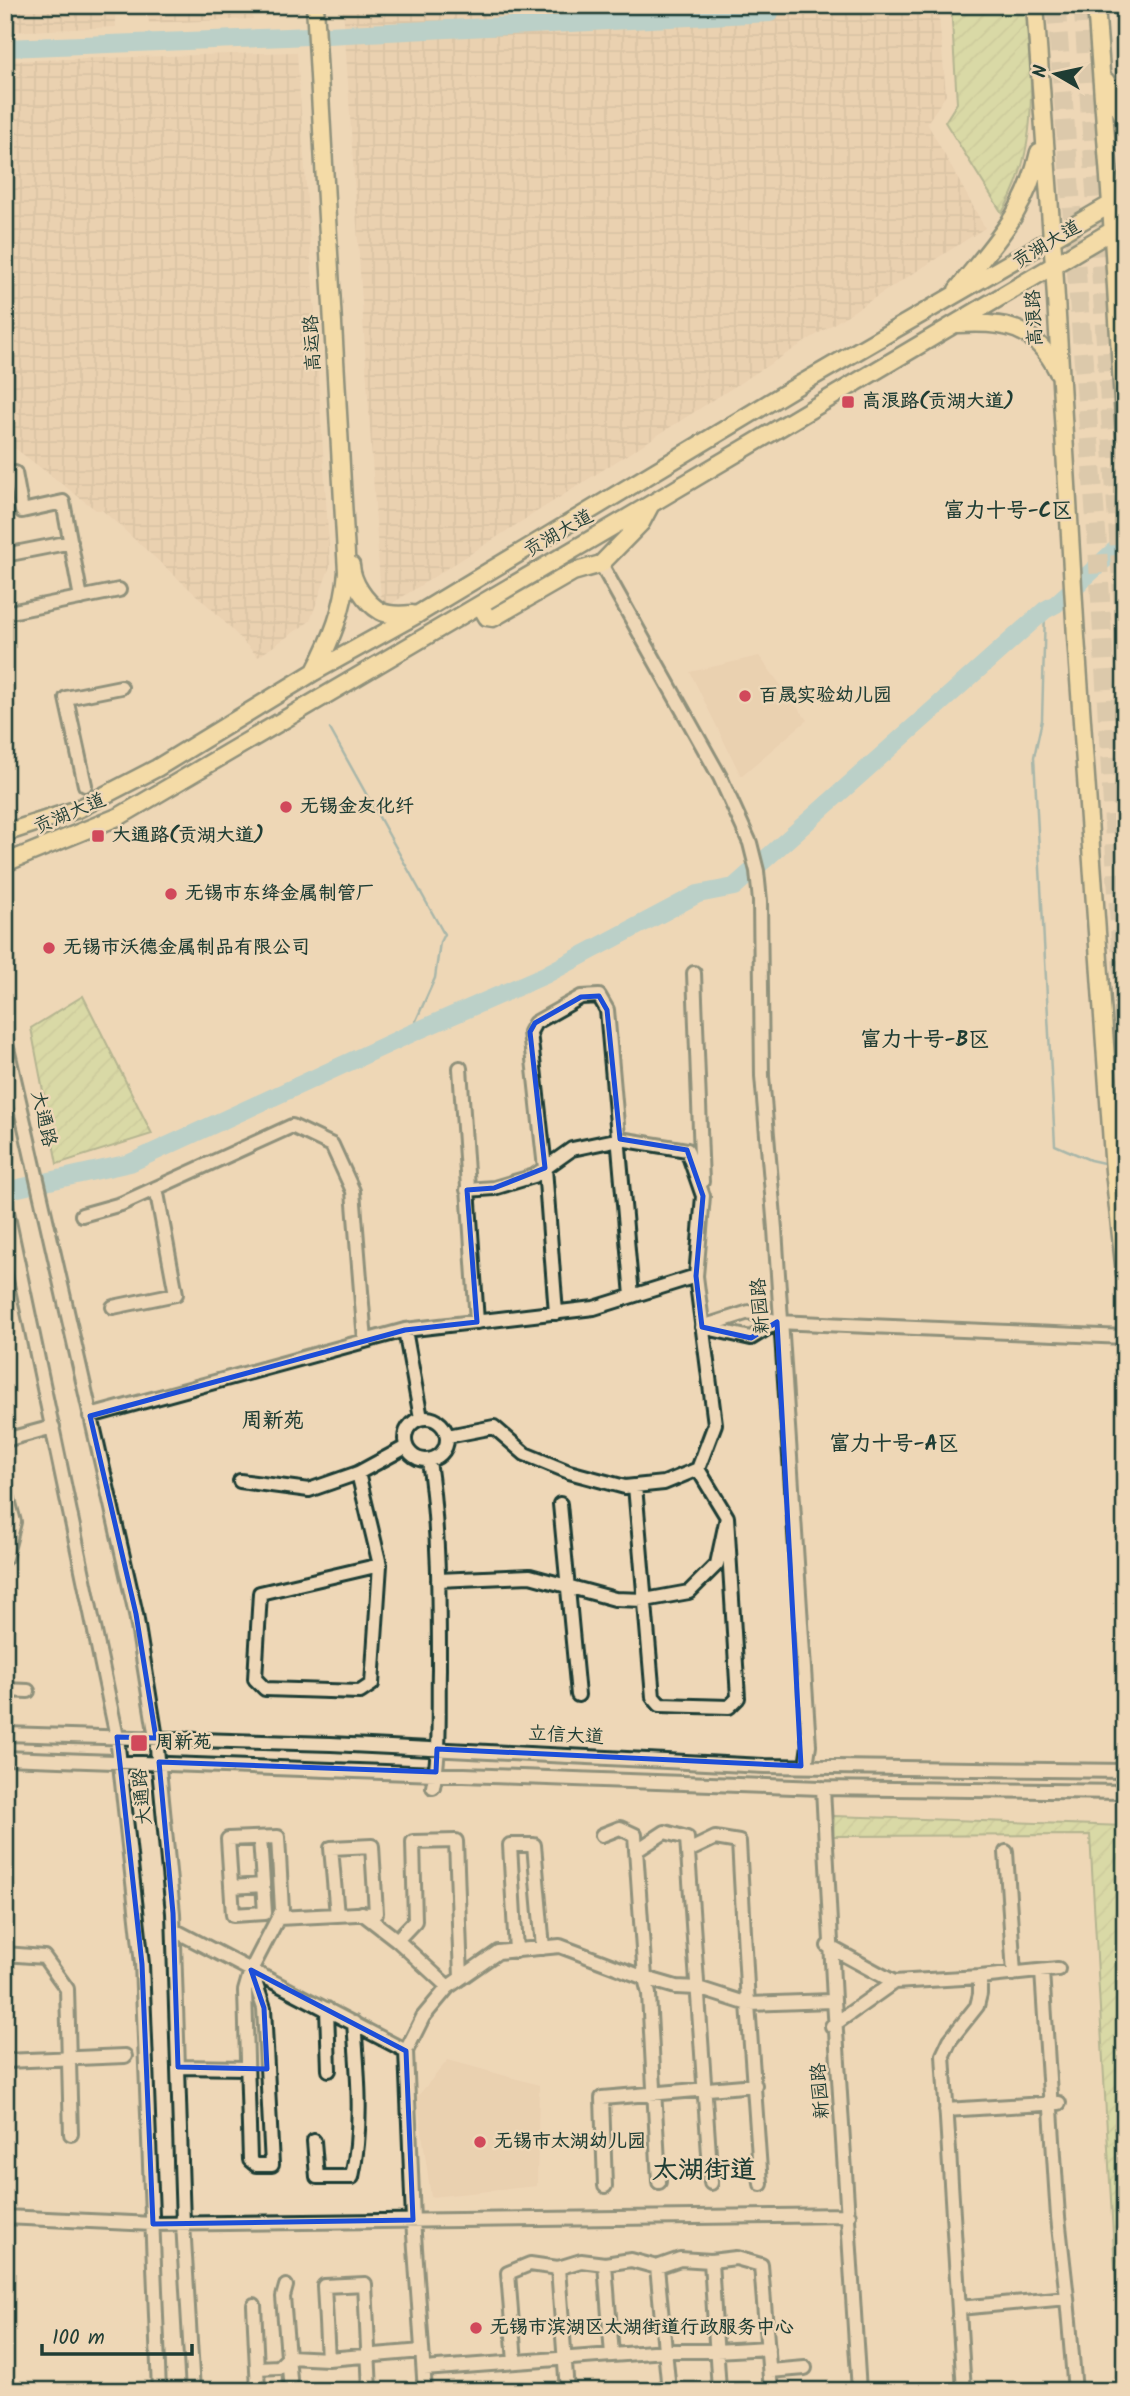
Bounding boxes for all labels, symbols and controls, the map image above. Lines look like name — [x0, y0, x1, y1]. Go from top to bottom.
north arrow — [1021, 38, 1092, 108]
text: N — [1025, 63, 1057, 80]
street label: 贡湖大道 — [1007, 213, 1087, 277]
street label: 高浪路 — [1019, 289, 1051, 347]
street label: 高运路 — [297, 314, 329, 372]
place label: 高浪路(贡湖大道) — [862, 387, 1014, 417]
marker: 高浪路(贡湖大道) — [840, 394, 856, 410]
district label: 富力十号-C区 — [943, 495, 1073, 528]
street label: 贡湖大道 — [519, 502, 599, 566]
place label: 百晟实验幼儿园 — [759, 681, 892, 711]
marker: 百晟实验幼儿园 — [737, 688, 753, 704]
street label: 贡湖大道 — [29, 785, 111, 843]
place label: 无锡金友化纤 — [300, 792, 414, 822]
marker: 无锡金友化纤 — [278, 799, 294, 815]
place label: 大通路(贡湖大道) — [112, 821, 264, 851]
marker: 大通路(贡湖大道) — [90, 828, 106, 844]
place label: 无锡市东绛金属制管厂 — [185, 879, 375, 909]
marker: 无锡市东绛金属制管厂 — [163, 886, 179, 902]
place label: 无锡市沃德金属制品有限公司 — [63, 933, 310, 963]
marker: 无锡市沃德金属制品有限公司 — [41, 940, 57, 956]
district label: 富力十号-B区 — [860, 1024, 990, 1057]
street label: 大通路 — [22, 1088, 64, 1150]
street label: 新园路 — [744, 1277, 778, 1335]
district label: 周新苑 — [242, 1405, 305, 1438]
district label: 富力十号-A区 — [829, 1428, 959, 1461]
street label: 立信大道 — [527, 1719, 605, 1753]
place label: 周新苑 — [155, 1728, 212, 1758]
marker: 周新苑 — [129, 1733, 149, 1753]
street label: 大通路 — [125, 1767, 161, 1827]
street label: 新园路 — [804, 2062, 838, 2120]
place label: 无锡市太湖幼儿园 — [494, 2127, 646, 2157]
marker: 无锡市太湖幼儿园 — [472, 2134, 488, 2150]
district label: 太湖街道 — [652, 2150, 756, 2192]
scale bar — [42, 2312, 192, 2356]
place label: 无锡市滨湖区太湖街道行政服务中心 — [490, 2313, 794, 2343]
marker: 无锡市滨湖区太湖街道行政服务中心 — [468, 2320, 484, 2336]
text: 100 m — [52, 2322, 105, 2355]

